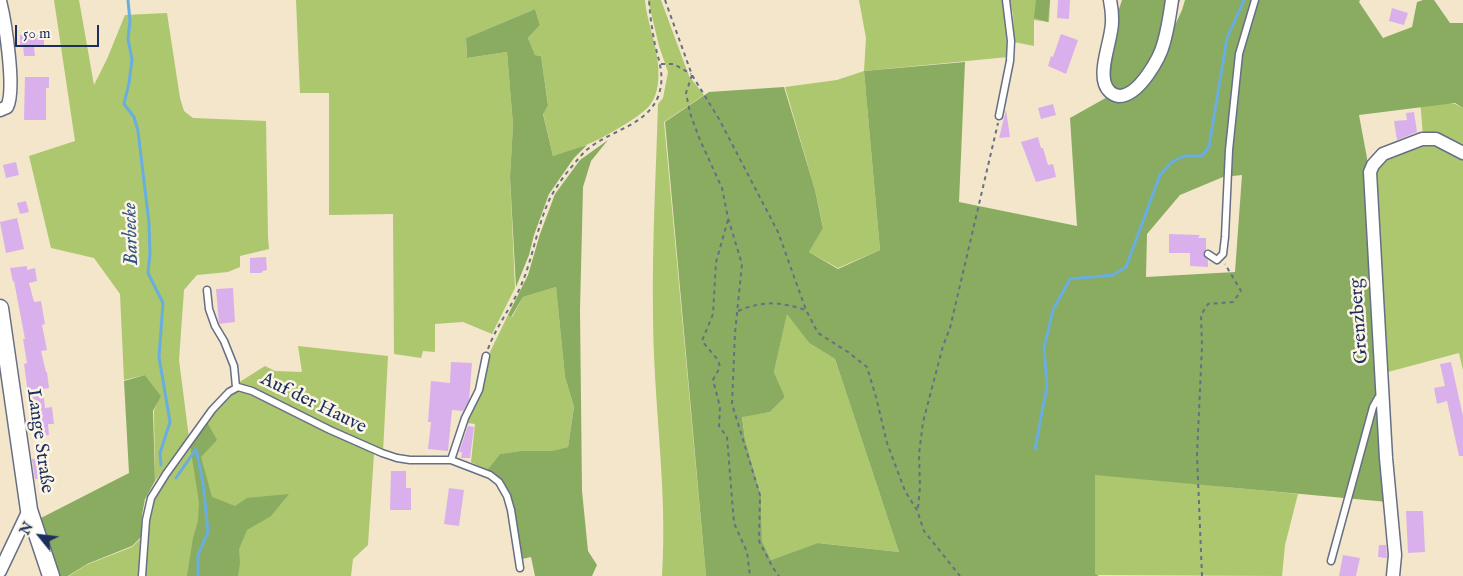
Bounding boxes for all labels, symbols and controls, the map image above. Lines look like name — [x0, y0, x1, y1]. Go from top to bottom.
scale bar — [18, 15, 101, 47]
text: 50 m — [23, 24, 51, 43]
water label: Barbecke — [119, 202, 145, 266]
street label: Grenzberg — [1346, 277, 1374, 365]
street label: Auf der Hauve — [256, 369, 370, 439]
street label: Lange Straße — [20, 387, 58, 495]
north arrow — [15, 511, 65, 561]
text: N — [16, 519, 38, 538]

